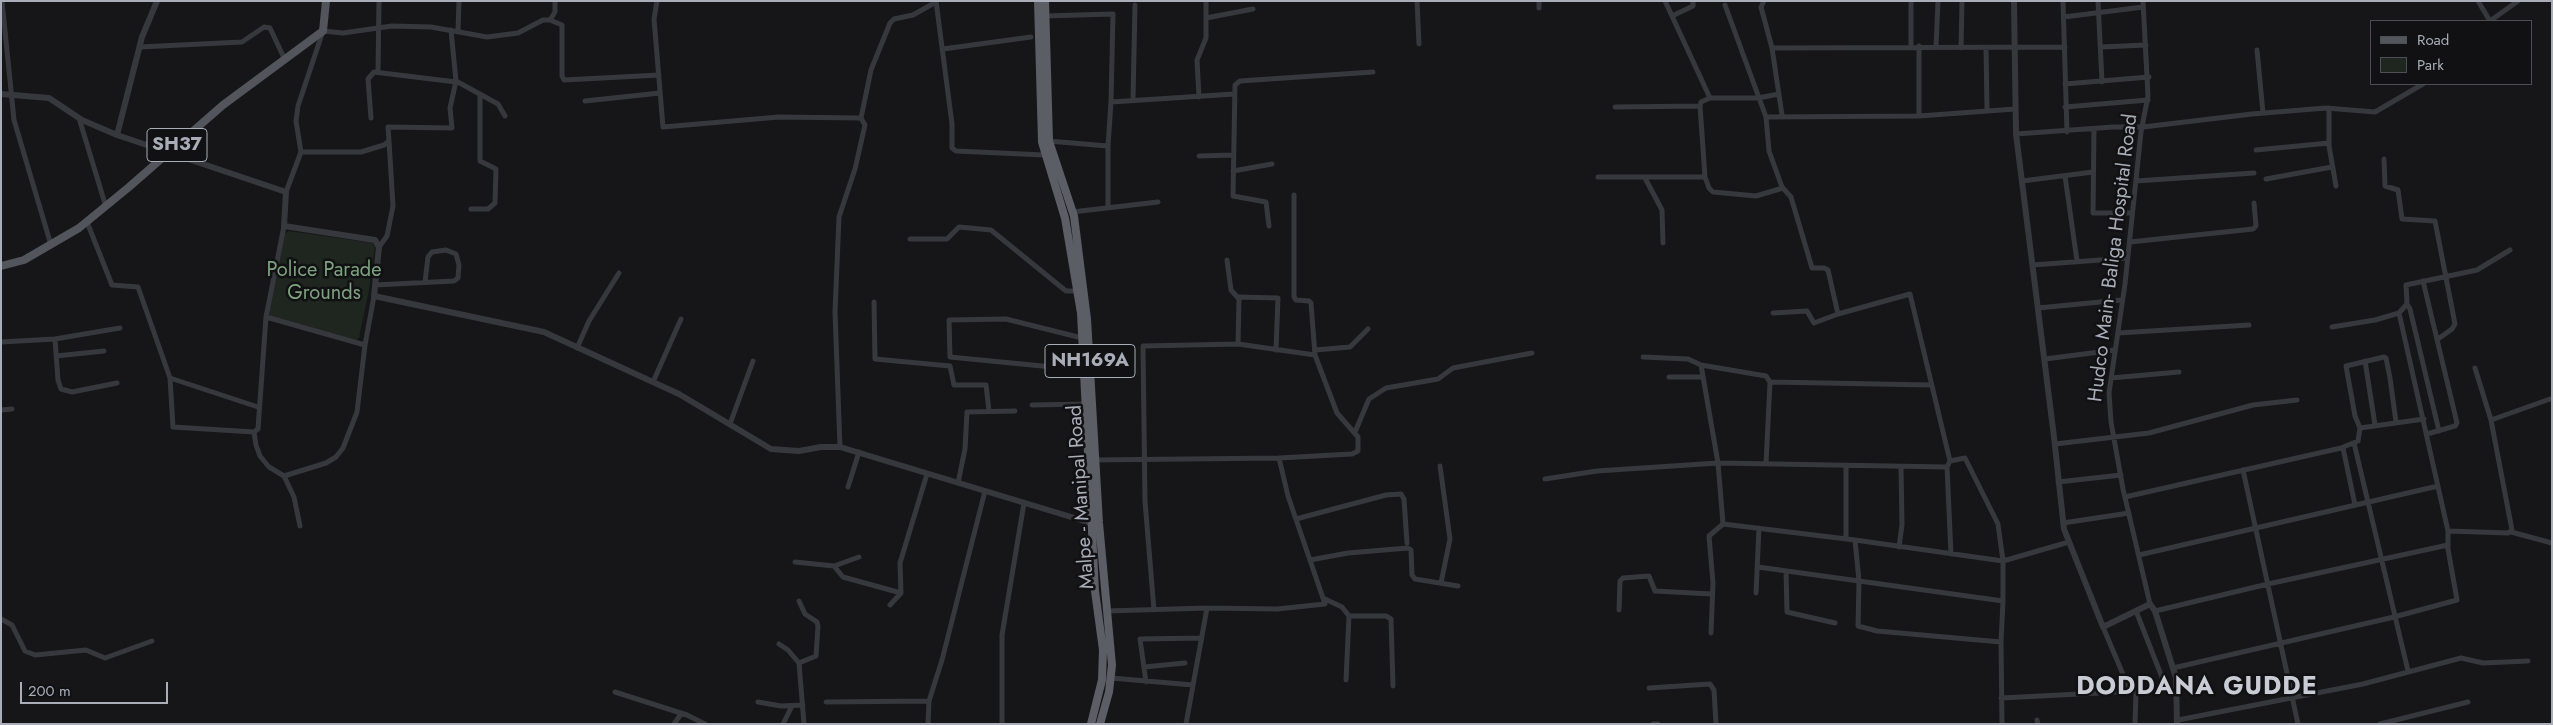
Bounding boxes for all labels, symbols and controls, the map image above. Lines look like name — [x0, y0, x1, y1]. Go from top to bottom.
legend — [2370, 20, 2533, 85]
text: Road — [2417, 29, 2449, 51]
text: Park — [2417, 54, 2444, 76]
street label: Hudco Main- Baliga Hospital Road — [2084, 113, 2144, 403]
road number: SH37 — [147, 128, 207, 162]
park label: Police Parade Grounds — [266, 259, 382, 306]
road number: NH169A — [1045, 344, 1135, 378]
street label: Malpe - Manipal Road — [1064, 404, 1100, 590]
scale bar — [22, 672, 170, 704]
district label: DODDANA GUDDE — [2075, 673, 2319, 703]
text: 200 m — [28, 680, 71, 702]

